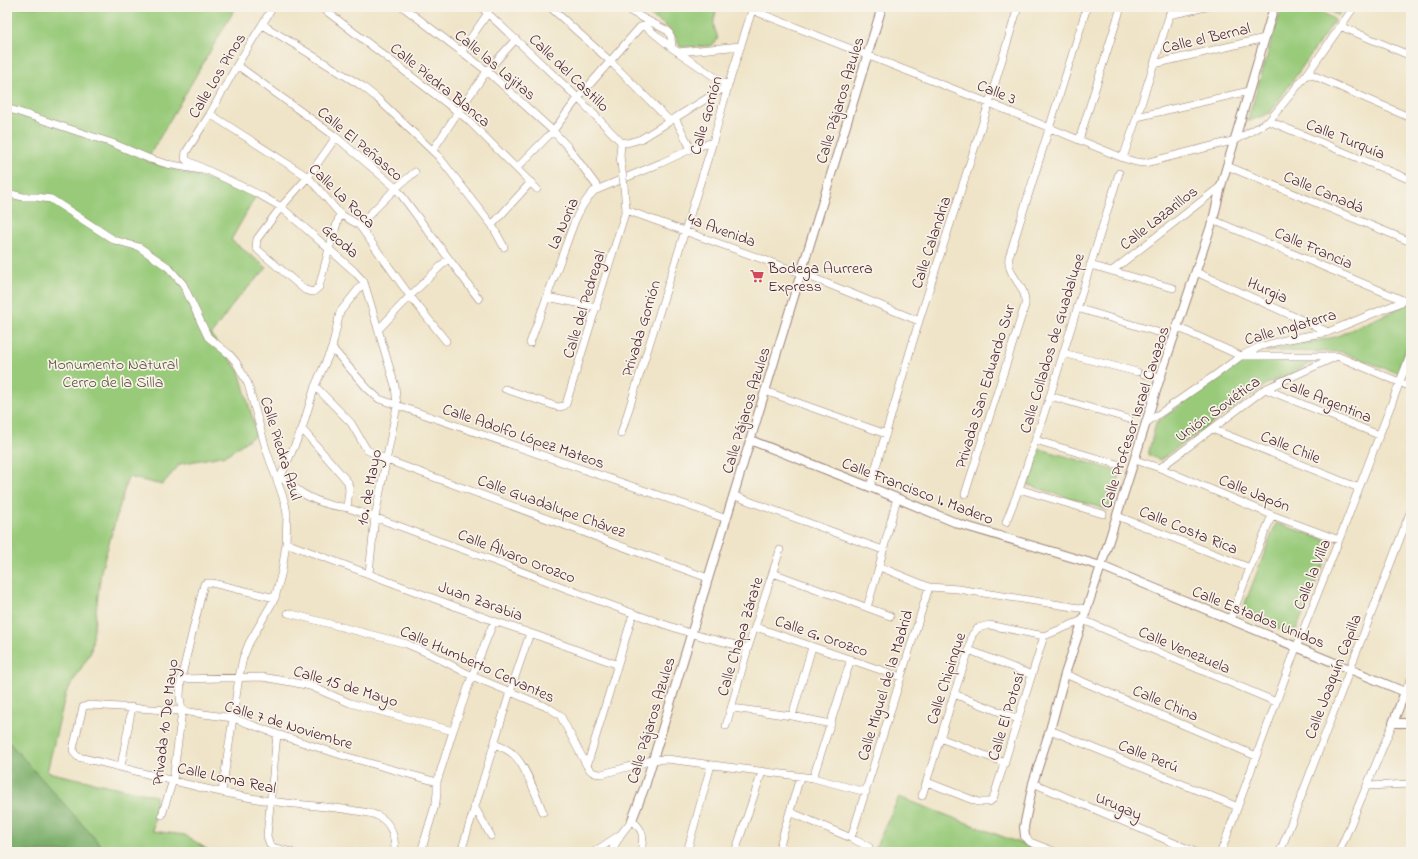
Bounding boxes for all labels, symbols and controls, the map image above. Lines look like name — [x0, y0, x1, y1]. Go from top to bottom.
street label: Calle el Bernal — [1160, 17, 1253, 61]
street label: Calle las Lajitas — [449, 24, 541, 107]
street label: Calle Los Pinos — [183, 29, 253, 123]
street label: Calle del Castillo — [523, 29, 614, 118]
street label: Calle Pájaros Azules — [810, 34, 872, 167]
street label: Calle Piedra Blanca — [384, 37, 495, 134]
street label: Calle Gorrión — [684, 73, 730, 158]
street label: Calle 3 — [973, 74, 1020, 112]
street label: Calle El Peñasco — [311, 101, 408, 188]
street label: Calle Turquía — [1302, 113, 1388, 167]
street label: Calle La Roca — [303, 158, 381, 235]
street label: Calle Canadá — [1279, 165, 1367, 220]
street label: Calle Lazarillos — [1115, 180, 1203, 257]
street label: Calle Calandria — [906, 193, 958, 292]
street label: La Noria — [542, 194, 586, 253]
street label: 4a Avenida — [684, 207, 759, 254]
street label: Geoda — [316, 218, 364, 265]
street label: Calle Francia — [1270, 222, 1356, 276]
street label: Calle del Pedregal — [557, 247, 613, 362]
street label: Calle Collados de Guadalupe — [1014, 250, 1092, 437]
place label: Bodega Aurrera Express — [767, 257, 873, 299]
supermarket icon: Bodega Aurrera Express — [749, 268, 765, 284]
street label: Hurgia — [1243, 271, 1291, 310]
street label: Privada Gorrión — [616, 277, 668, 380]
street label: Privada San Eduardo Sur — [950, 302, 1022, 472]
street label: Calle Inglaterra — [1242, 303, 1339, 352]
street label: Calle Profesor Israel Cavazos — [1095, 323, 1177, 512]
street label: Calle Pájaros Azules — [716, 344, 778, 477]
park label: Monumento Natural Cerro de la Silla — [48, 353, 179, 395]
street label: Unión Soviética — [1171, 371, 1266, 449]
street label: Calle Argentina — [1277, 372, 1375, 430]
street label: Calle Piedra Azul — [253, 394, 307, 504]
street label: Calle Adolfo López Mateos — [439, 398, 608, 476]
street label: Calle Chile — [1257, 425, 1325, 471]
street label: 1o. de Mayo — [351, 447, 389, 527]
street label: Calle Francisco I. Madero — [838, 452, 997, 532]
street label: Calle Guadalupe Chávez — [474, 469, 629, 545]
street label: Calle Japón — [1215, 469, 1294, 519]
street label: Calle Costa Rica — [1135, 500, 1241, 562]
street label: Calle Álvaro Orozco — [454, 523, 579, 590]
street label: Calle la Villa — [1288, 536, 1338, 614]
street label: Calle Chapa Zárate — [711, 573, 771, 699]
street label: Juan Zarabia — [435, 575, 526, 628]
street label: Calle Estados Unidos — [1188, 580, 1328, 656]
street label: Calle Miguel de la Madrid — [852, 607, 920, 764]
street label: Calle G. Orozco — [771, 610, 871, 664]
street label: Calle Joaquín Capilla — [1299, 611, 1369, 743]
street label: Calle Humberto Cervantes — [396, 620, 559, 710]
street label: Calle Venezuela — [1134, 621, 1234, 681]
street label: Calle Chipinque — [921, 629, 973, 728]
street label: Calle Pájaros Azules — [621, 654, 683, 787]
street label: Privada 10 De Mayo — [146, 657, 186, 787]
street label: Calle 15 de Mayo — [290, 660, 401, 714]
street label: Calle El Potosí — [982, 669, 1032, 764]
street label: Calle China — [1128, 679, 1202, 729]
street label: Calle 7 de Noviembre — [221, 695, 356, 757]
street label: Calle Perú — [1114, 734, 1182, 780]
street label: Calle Loma Real — [175, 757, 279, 801]
street label: Urugay — [1091, 786, 1146, 827]

